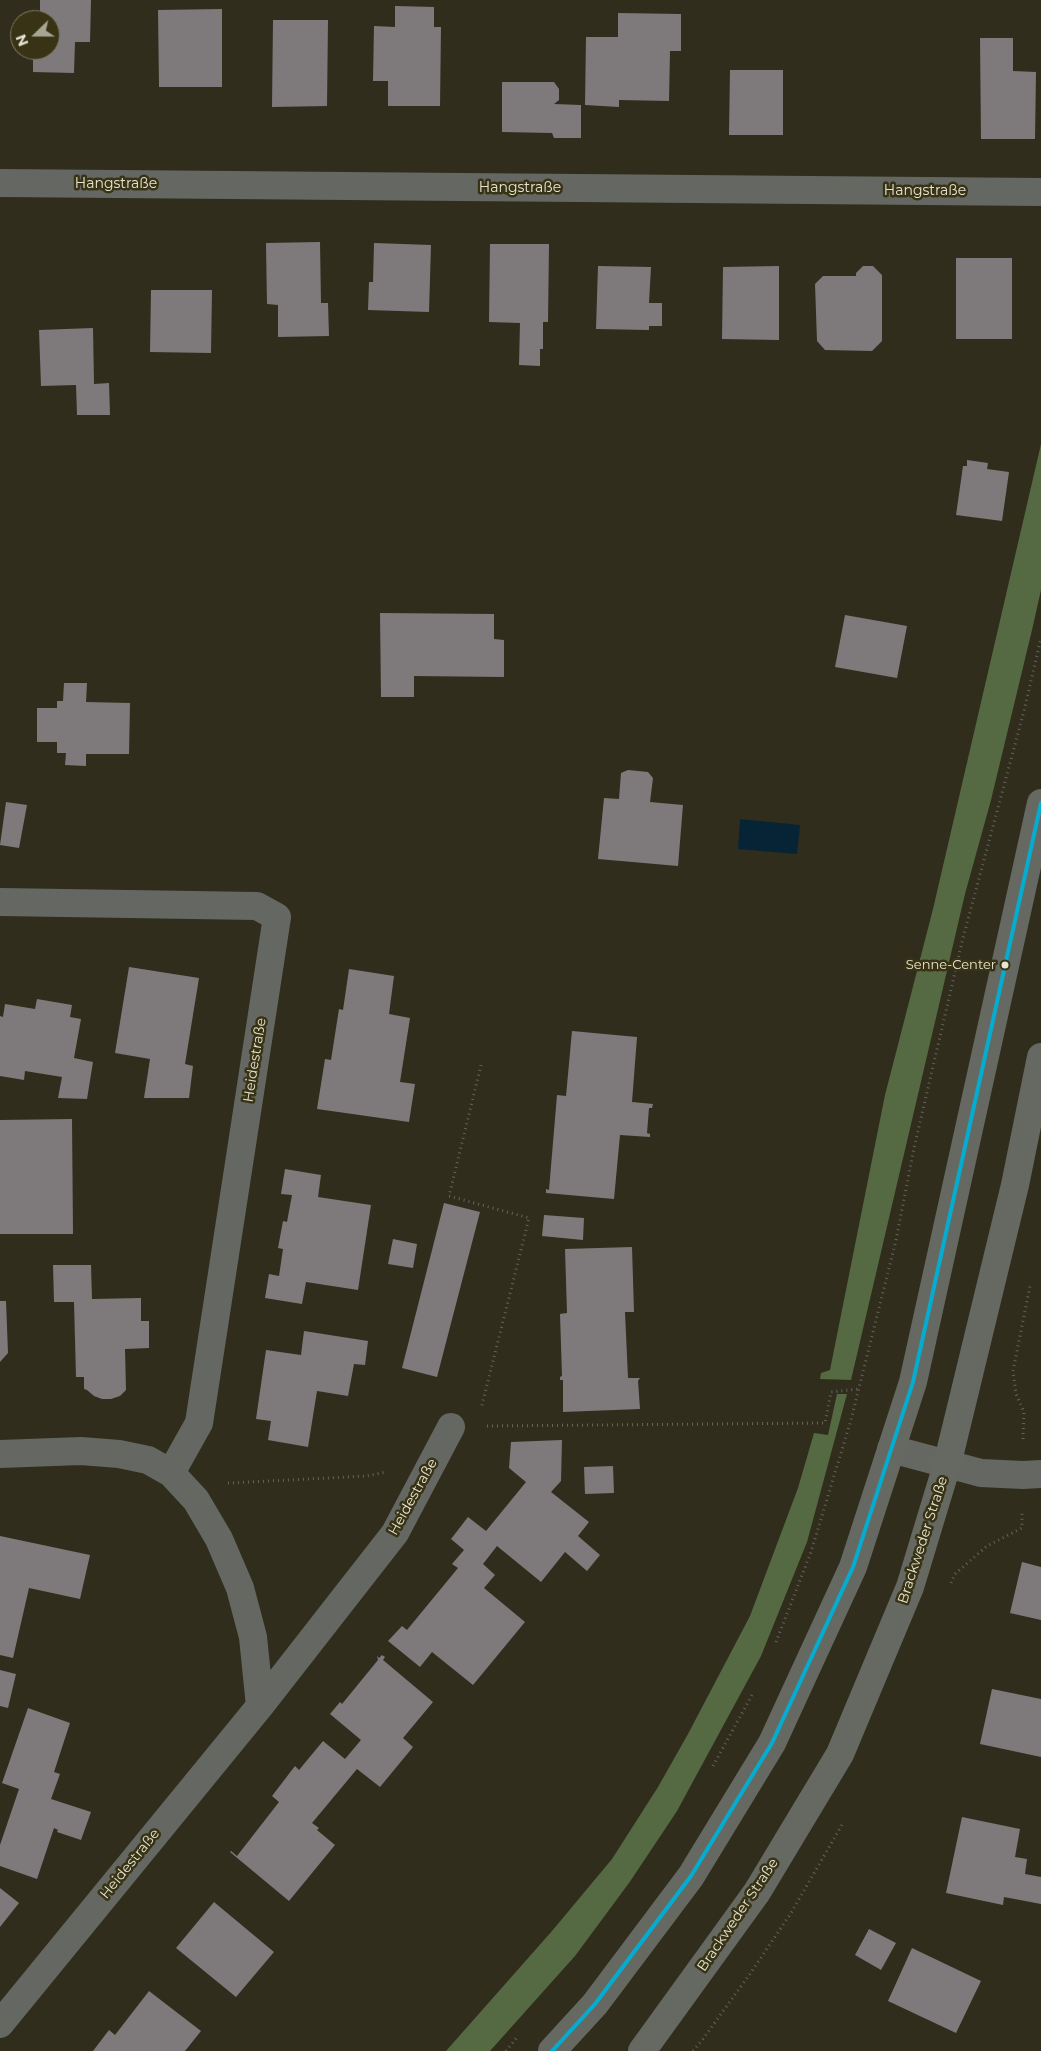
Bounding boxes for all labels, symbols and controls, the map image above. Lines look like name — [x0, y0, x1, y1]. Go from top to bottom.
north arrow — [10, 10, 60, 60]
text: N — [12, 32, 32, 49]
street label: Hangstraße — [75, 176, 157, 192]
street label: Hangstraße — [479, 180, 561, 196]
street label: Hangstraße — [884, 183, 966, 199]
place label: Senne-Center — [906, 957, 996, 973]
marker: Senne-Center — [1000, 960, 1010, 970]
street label: Heidestraße — [240, 1017, 270, 1103]
street label: Heidestraße — [385, 1456, 441, 1538]
street label: Brackweder Straße — [894, 1474, 952, 1606]
street label: Heidestraße — [97, 1826, 163, 1902]
street label: Brackweder Straße — [694, 1855, 782, 1975]

